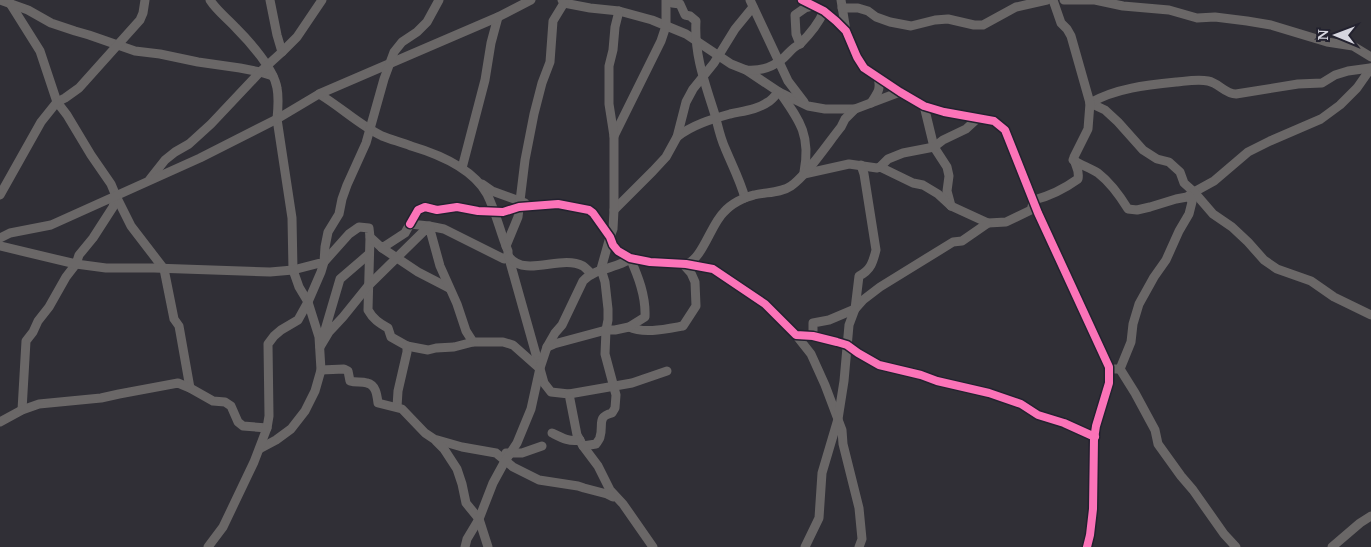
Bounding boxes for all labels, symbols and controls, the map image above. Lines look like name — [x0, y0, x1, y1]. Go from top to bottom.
north arrow — [1311, 10, 1361, 60]
text: N — [1313, 29, 1332, 40]

